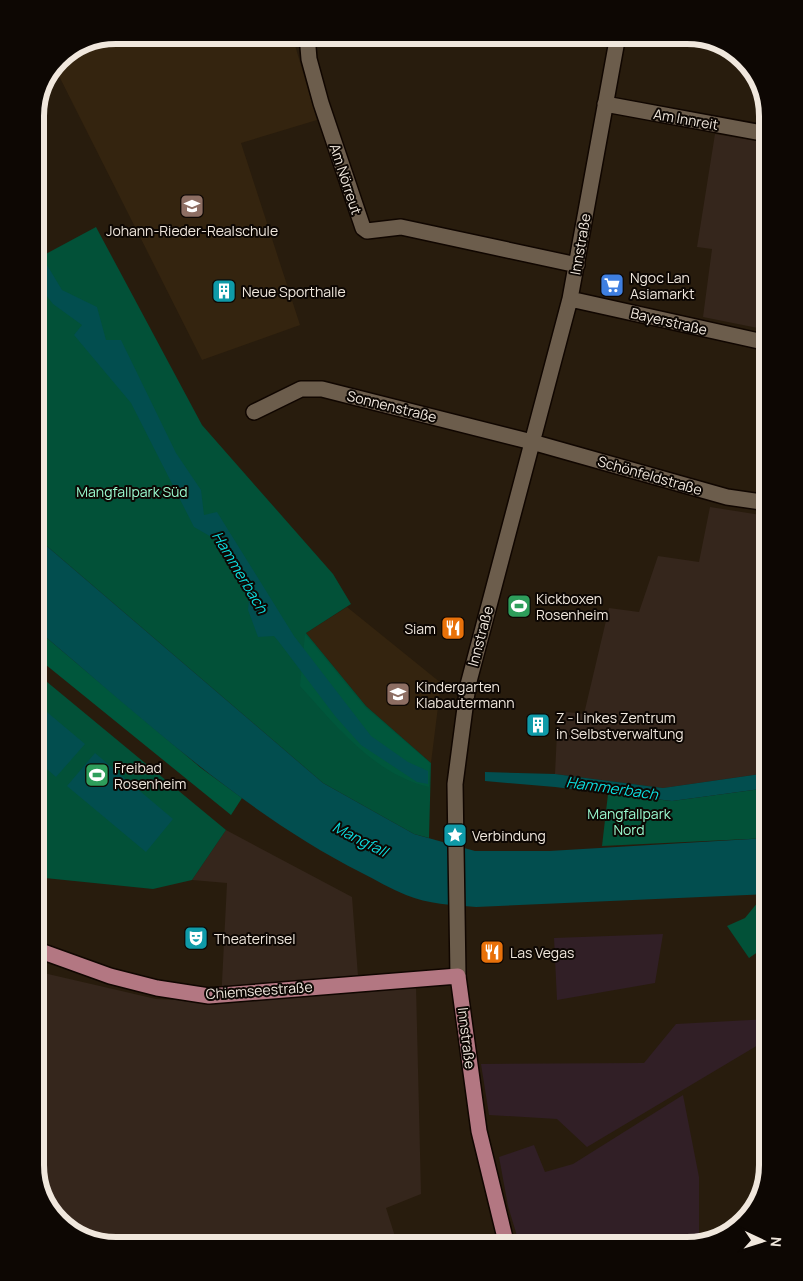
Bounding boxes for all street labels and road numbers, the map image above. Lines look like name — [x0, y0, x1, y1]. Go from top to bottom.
street label: Am Innreit — [652, 104, 720, 134]
street label: Am Nörreut — [326, 141, 367, 217]
street label: Innstraße — [565, 212, 595, 276]
street label: Bayerstraße — [629, 303, 709, 339]
street label: Sonnenstraße — [345, 386, 439, 426]
street label: Schönfeldstraße — [596, 451, 704, 499]
street label: Innstraße — [463, 604, 497, 668]
street label: Chiemseestraße — [205, 977, 313, 1003]
street label: Innstraße — [454, 1006, 480, 1070]

